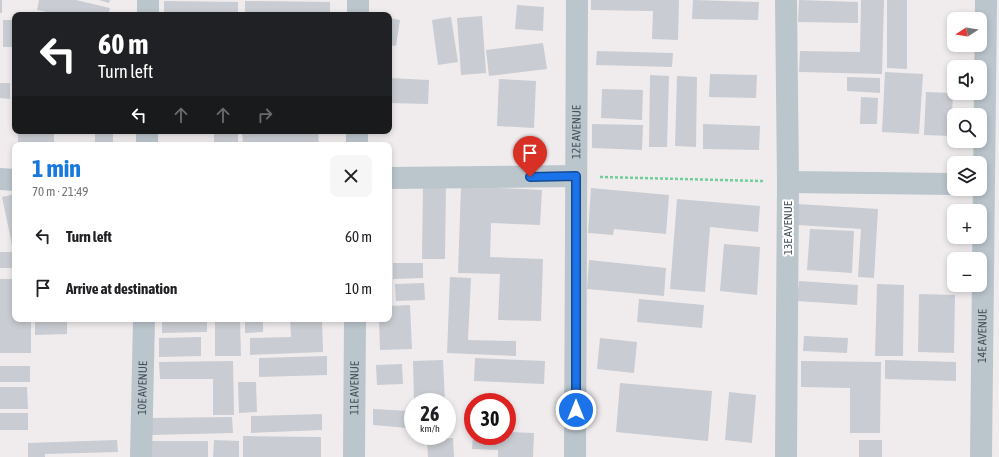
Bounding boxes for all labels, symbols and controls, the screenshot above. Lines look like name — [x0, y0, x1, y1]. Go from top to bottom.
north arrow — [947, 12, 987, 52]
map controls — [947, 12, 987, 292]
icon: left — [32, 28, 84, 80]
text: 60 m — [98, 28, 148, 60]
button: sound — [947, 60, 987, 100]
text: Turn left — [98, 61, 153, 82]
icon: left — [128, 104, 150, 126]
icon: ahead — [170, 104, 192, 126]
icon: ahead — [212, 104, 234, 126]
icon: right — [254, 104, 276, 126]
street label: 12E AVENUE — [569, 105, 584, 159]
button: search — [947, 108, 987, 148]
pin — [513, 136, 547, 177]
icon: arrive — [519, 142, 541, 164]
text: 1 min — [32, 155, 81, 182]
button: close — [330, 155, 372, 197]
button: layers — [947, 156, 987, 196]
text: 70 m · 21:49 — [32, 184, 88, 199]
street label: 13E AVENUE — [781, 201, 795, 255]
button: + — [947, 204, 987, 244]
icon: left — [32, 225, 54, 247]
text: Turn left — [66, 228, 112, 245]
text: 60 m — [345, 228, 372, 245]
button: − — [947, 252, 987, 292]
icon: arrive — [32, 277, 54, 299]
text: Arrive at destination — [66, 280, 177, 297]
text: 10 m — [345, 280, 372, 297]
street label: 14E AVENUE — [975, 309, 990, 363]
street label: 10E AVENUE — [135, 361, 150, 415]
street label: 11E AVENUE — [347, 361, 362, 415]
position arrow — [555, 389, 597, 431]
speed limit sign: 30 — [464, 393, 516, 445]
text: 26 — [421, 402, 439, 425]
text: km/h — [420, 423, 440, 434]

